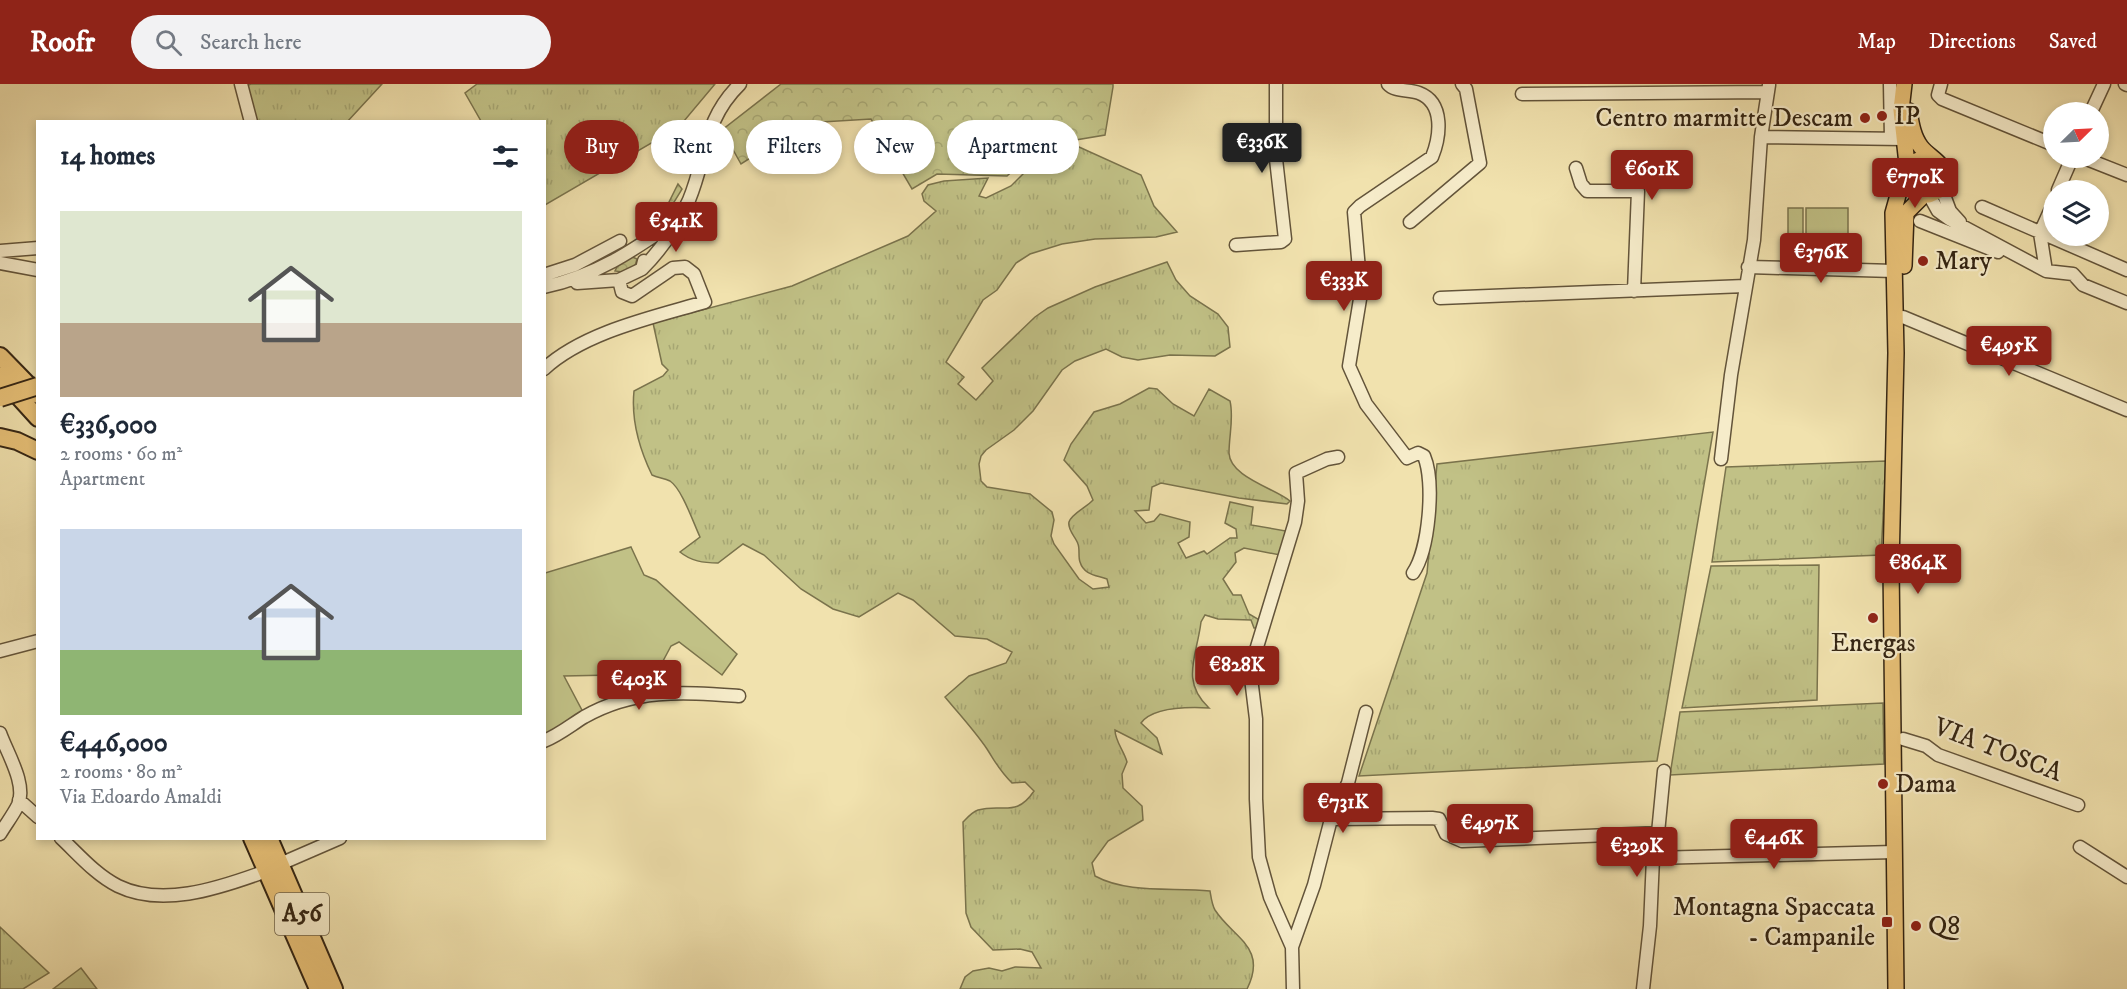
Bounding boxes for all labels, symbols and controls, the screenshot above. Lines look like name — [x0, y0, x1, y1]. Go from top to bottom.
search box — [131, 15, 551, 69]
text: Roofr — [30, 25, 95, 60]
icon: search — [152, 26, 185, 59]
text: Search here — [200, 29, 302, 56]
text: Map — [1857, 29, 1896, 55]
text: Directions — [1929, 29, 2016, 55]
text: Saved — [2049, 29, 2097, 55]
place label: IP — [1894, 100, 1920, 133]
place label: Centro marmitte Descam — [1595, 102, 1853, 135]
north arrow — [2043, 102, 2109, 168]
map controls — [2043, 102, 2109, 246]
marker: IP — [1875, 109, 1889, 123]
marker: Centro marmitte Descam — [1858, 111, 1872, 125]
chip: Buy — [564, 120, 639, 174]
chip: Rent — [651, 120, 734, 174]
chip: Filters — [746, 120, 842, 174]
chip: New — [854, 120, 935, 174]
chip: Apartment — [947, 120, 1079, 174]
pin: €336K — [1220, 123, 1304, 174]
text: €336K — [1236, 130, 1288, 155]
text: 14 homes — [60, 140, 155, 173]
icon: filters — [489, 140, 522, 173]
pin: €601K — [1610, 150, 1694, 201]
text: €601K — [1625, 157, 1679, 182]
pin: €770K — [1873, 158, 1957, 209]
text: €770K — [1886, 165, 1944, 190]
button: layers — [2043, 180, 2109, 246]
pin: €541K — [634, 202, 718, 253]
text: €541K — [649, 209, 703, 234]
pin: €376K — [1779, 233, 1863, 284]
text: €376K — [1794, 240, 1848, 265]
place label: Mary — [1935, 245, 1992, 278]
icon: home — [237, 250, 345, 358]
marker: Mary — [1916, 254, 1930, 268]
pin: €333K — [1302, 261, 1386, 312]
text: €333K — [1320, 268, 1368, 293]
pin: €495K — [1967, 326, 2051, 377]
text: €495K — [1980, 333, 2038, 358]
text: €336,000 — [60, 409, 157, 442]
text: 2 rooms · 60 m² — [60, 442, 182, 467]
text: Apartment — [60, 467, 145, 492]
pin: €864K — [1876, 544, 1960, 595]
text: €864K — [1889, 551, 1947, 576]
icon: home — [237, 568, 345, 676]
marker: Energas — [1866, 611, 1880, 625]
place label: Energas — [1831, 627, 1915, 660]
pin: €828K — [1195, 646, 1279, 697]
text: €828K — [1209, 653, 1265, 678]
pin: €403K — [597, 660, 681, 711]
text: €403K — [611, 667, 667, 692]
street label: VIA TOSCA — [1928, 710, 2067, 790]
text: €446,000 — [60, 727, 168, 760]
text: 2 rooms · 80 m² — [60, 760, 182, 785]
place label: Dama — [1895, 768, 1956, 801]
marker: Dama — [1876, 777, 1890, 791]
pin: €731K — [1301, 783, 1385, 834]
text: Via Edoardo Amaldi — [60, 785, 222, 810]
text: €731K — [1317, 790, 1369, 815]
pin: €497K — [1448, 804, 1532, 855]
text: €497K — [1461, 811, 1519, 836]
pin: €446K — [1732, 819, 1816, 870]
text: €446K — [1744, 826, 1804, 851]
pin: €329K — [1595, 827, 1679, 878]
text: €329K — [1610, 834, 1664, 859]
place label: Montagna Spaccata - Campanile — [1673, 891, 1875, 954]
road number: A56 — [275, 893, 329, 935]
place label: Q8 — [1928, 910, 1960, 943]
marker: Montagna Spaccata - Campanile — [1880, 915, 1894, 929]
marker: Q8 — [1909, 919, 1923, 933]

